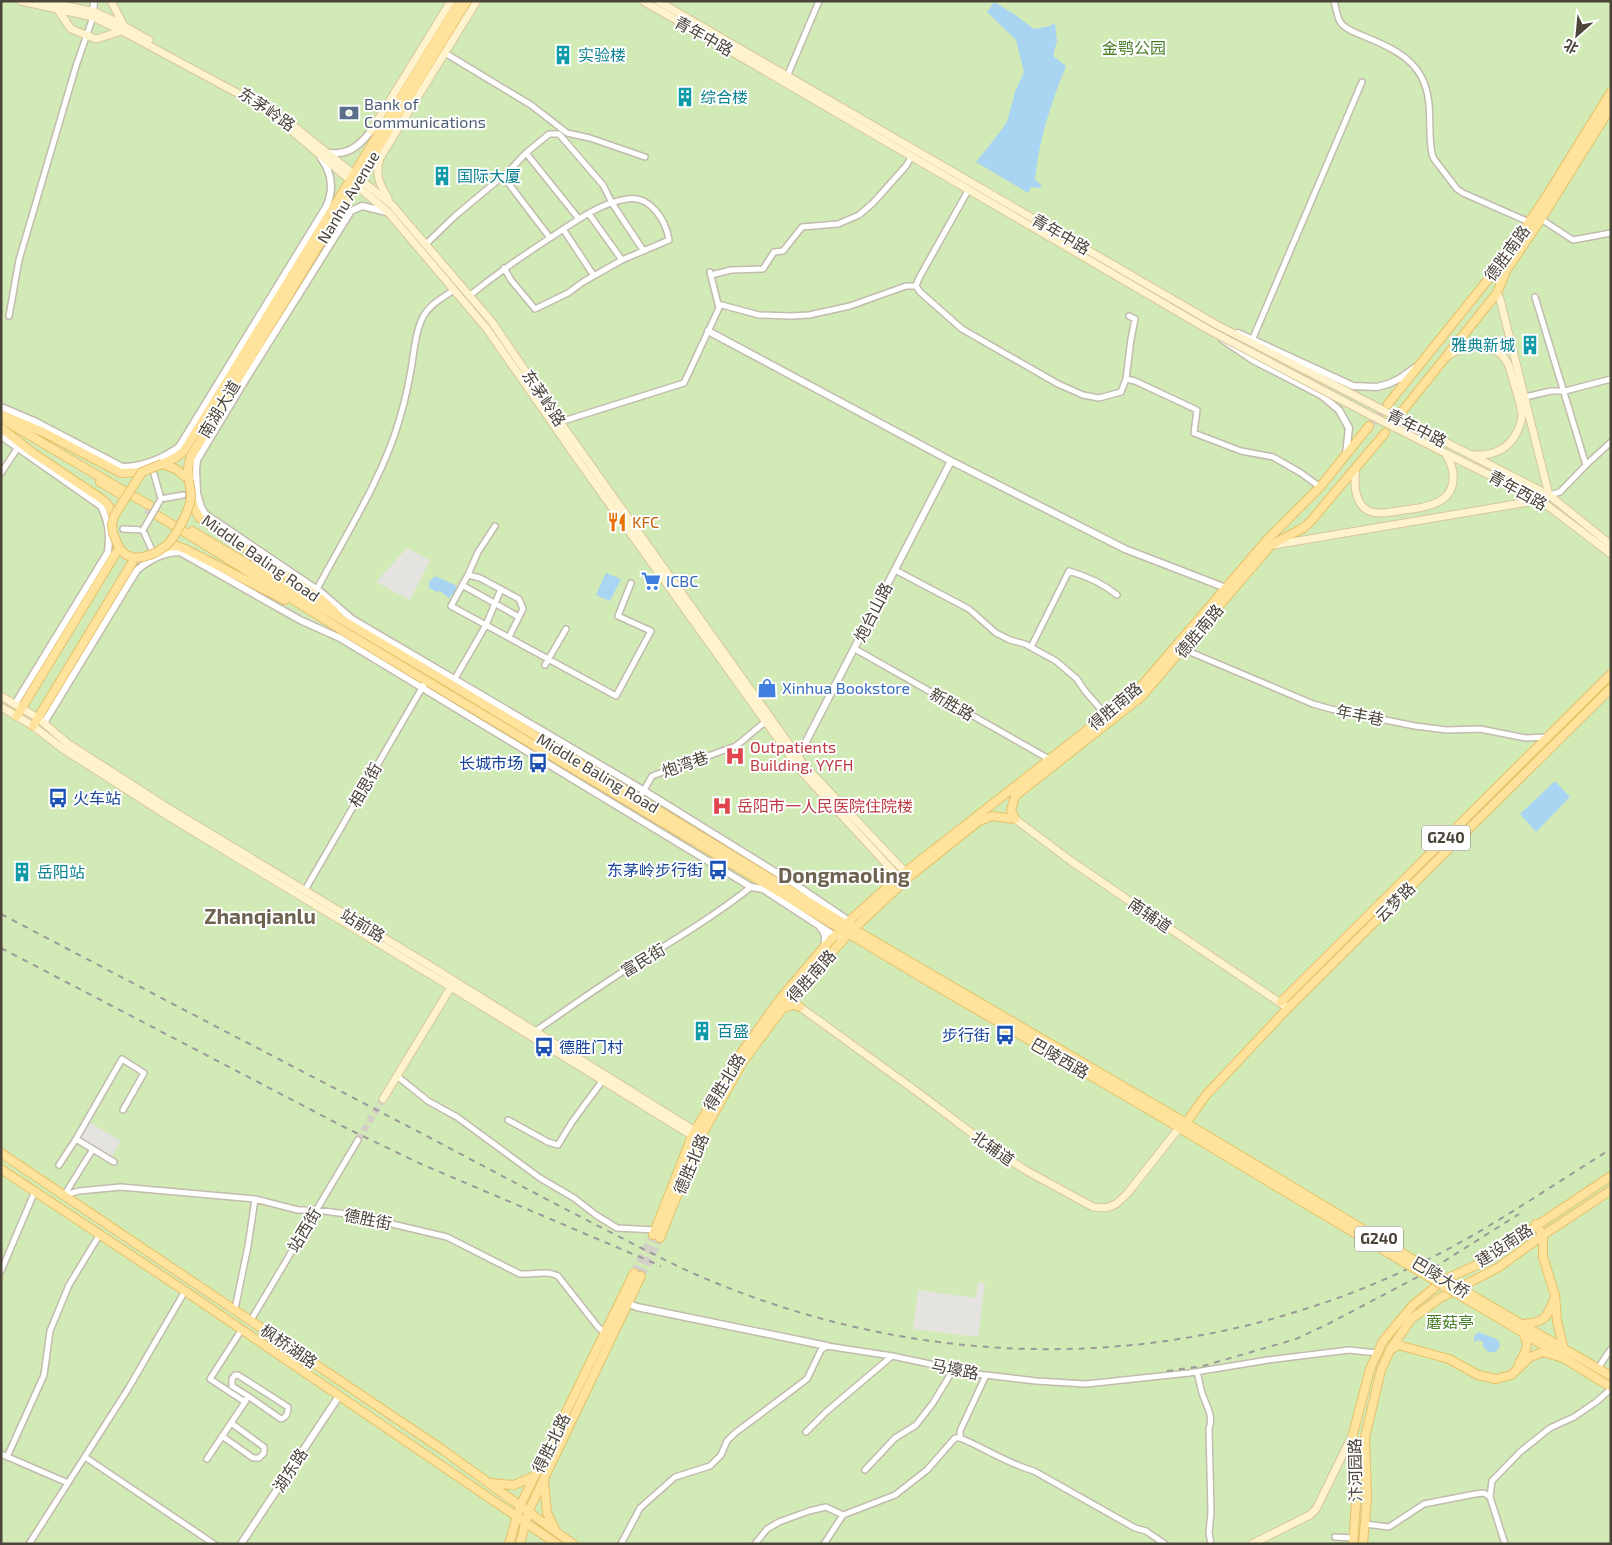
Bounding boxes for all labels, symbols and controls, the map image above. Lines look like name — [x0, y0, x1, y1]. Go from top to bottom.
north arrow — [1552, 10, 1602, 60]
street label: 青年中路 — [672, 12, 737, 59]
text: 北 — [1561, 36, 1581, 58]
park label: 金鹗公园 — [1102, 38, 1166, 57]
building icon: 实验楼 — [552, 44, 574, 66]
place label: 实验楼 — [578, 45, 626, 64]
street label: 东茅岭路 — [235, 83, 299, 134]
building icon: 综合楼 — [674, 86, 696, 108]
place label: 综合楼 — [700, 87, 748, 106]
place label: Bank of Communications — [364, 94, 486, 131]
bank icon: Bank of Communications — [338, 102, 360, 124]
street label: Nanhu Avenue — [312, 147, 383, 246]
building icon: 国际大厦 — [431, 165, 453, 187]
place label: 国际大厦 — [457, 166, 521, 185]
street label: 青年中路 — [1029, 209, 1094, 258]
street label: 德胜南路 — [1480, 221, 1533, 284]
building icon: 雅典新城 — [1519, 334, 1541, 356]
place label: 雅典新城 — [1451, 335, 1515, 354]
street label: 东茅岭路 — [519, 366, 570, 430]
street label: 南湖大道 — [194, 376, 243, 441]
street label: 青年中路 — [1384, 405, 1450, 451]
street label: 青年西路 — [1486, 466, 1551, 513]
street label: Middle Baling Road — [199, 510, 324, 605]
restaurant icon: KFC — [606, 511, 628, 533]
place label: KFC — [632, 512, 659, 531]
supermarket icon: ICBC — [640, 570, 662, 592]
place label: ICBC — [666, 571, 698, 590]
street label: 炮台山路 — [850, 579, 896, 645]
street label: 德胜南路 — [1171, 600, 1226, 661]
shop icon: Xinhua Bookstore — [756, 677, 778, 699]
place label: Xinhua Bookstore — [782, 678, 910, 697]
street label: 得胜南路 — [1084, 678, 1145, 733]
street label: 新胜路 — [927, 683, 978, 724]
street label: 年丰巷 — [1335, 701, 1385, 728]
street label: Middle Baling Road — [534, 729, 663, 817]
place label: Outpatients Building, YYFH — [750, 737, 853, 774]
hospital icon: Outpatients Building, YYFH — [724, 745, 746, 767]
street label: 炮湾巷 — [659, 747, 711, 780]
bus stop icon: 长城市场 — [527, 752, 549, 774]
place label: 长城市场 — [459, 753, 523, 772]
street label: 相思街 — [344, 759, 385, 810]
bus stop icon: 火车站 — [47, 787, 69, 809]
place label: 火车站 — [73, 788, 121, 807]
hospital icon: 岳阳市一人民医院住院楼 — [711, 795, 733, 817]
place label: 岳阳市一人民医院住院楼 — [737, 796, 913, 815]
road number: G240 — [1422, 826, 1470, 850]
bus stop icon: 东茅岭步行街 — [707, 859, 729, 881]
place label: 东茅岭步行街 — [607, 860, 703, 879]
building icon: 岳阳站 — [11, 861, 33, 883]
place label: 岳阳站 — [37, 862, 85, 881]
district label: Dongmaoling — [778, 862, 910, 887]
street label: 云梦路 — [1371, 878, 1418, 925]
street label: 南辅道 — [1125, 893, 1175, 936]
district label: Zhanqianlu — [204, 903, 316, 928]
street label: 站前路 — [338, 904, 389, 945]
street label: 富民街 — [617, 939, 668, 980]
street label: 得胜南路 — [782, 946, 839, 1006]
building icon: 百盛 — [691, 1020, 713, 1042]
place label: 百盛 — [717, 1021, 749, 1040]
bus stop icon: 步行街 — [994, 1024, 1016, 1046]
place label: 步行街 — [942, 1025, 990, 1044]
street label: 巴陵西路 — [1028, 1033, 1093, 1082]
bus stop icon: 德胜门村 — [533, 1036, 555, 1058]
place label: 德胜门村 — [559, 1037, 623, 1056]
street label: 得胜北路 — [699, 1049, 748, 1114]
street label: 北辅道 — [968, 1126, 1018, 1169]
street label: 德胜北路 — [669, 1131, 712, 1197]
street label: 站西街 — [283, 1204, 324, 1255]
street label: 德胜街 — [343, 1205, 393, 1232]
street label: 建设南路 — [1472, 1219, 1536, 1270]
road number: G240 — [1355, 1226, 1403, 1252]
street label: 巴陵大桥 — [1409, 1252, 1474, 1301]
park label: 蘑菇亭 — [1426, 1312, 1474, 1331]
street label: 枫桥湖路 — [257, 1320, 321, 1371]
street label: 马壕路 — [930, 1355, 980, 1382]
street label: 得胜北路 — [528, 1410, 573, 1476]
street label: 汴河园路 — [1344, 1438, 1365, 1502]
street label: 湖东路 — [269, 1444, 311, 1495]

